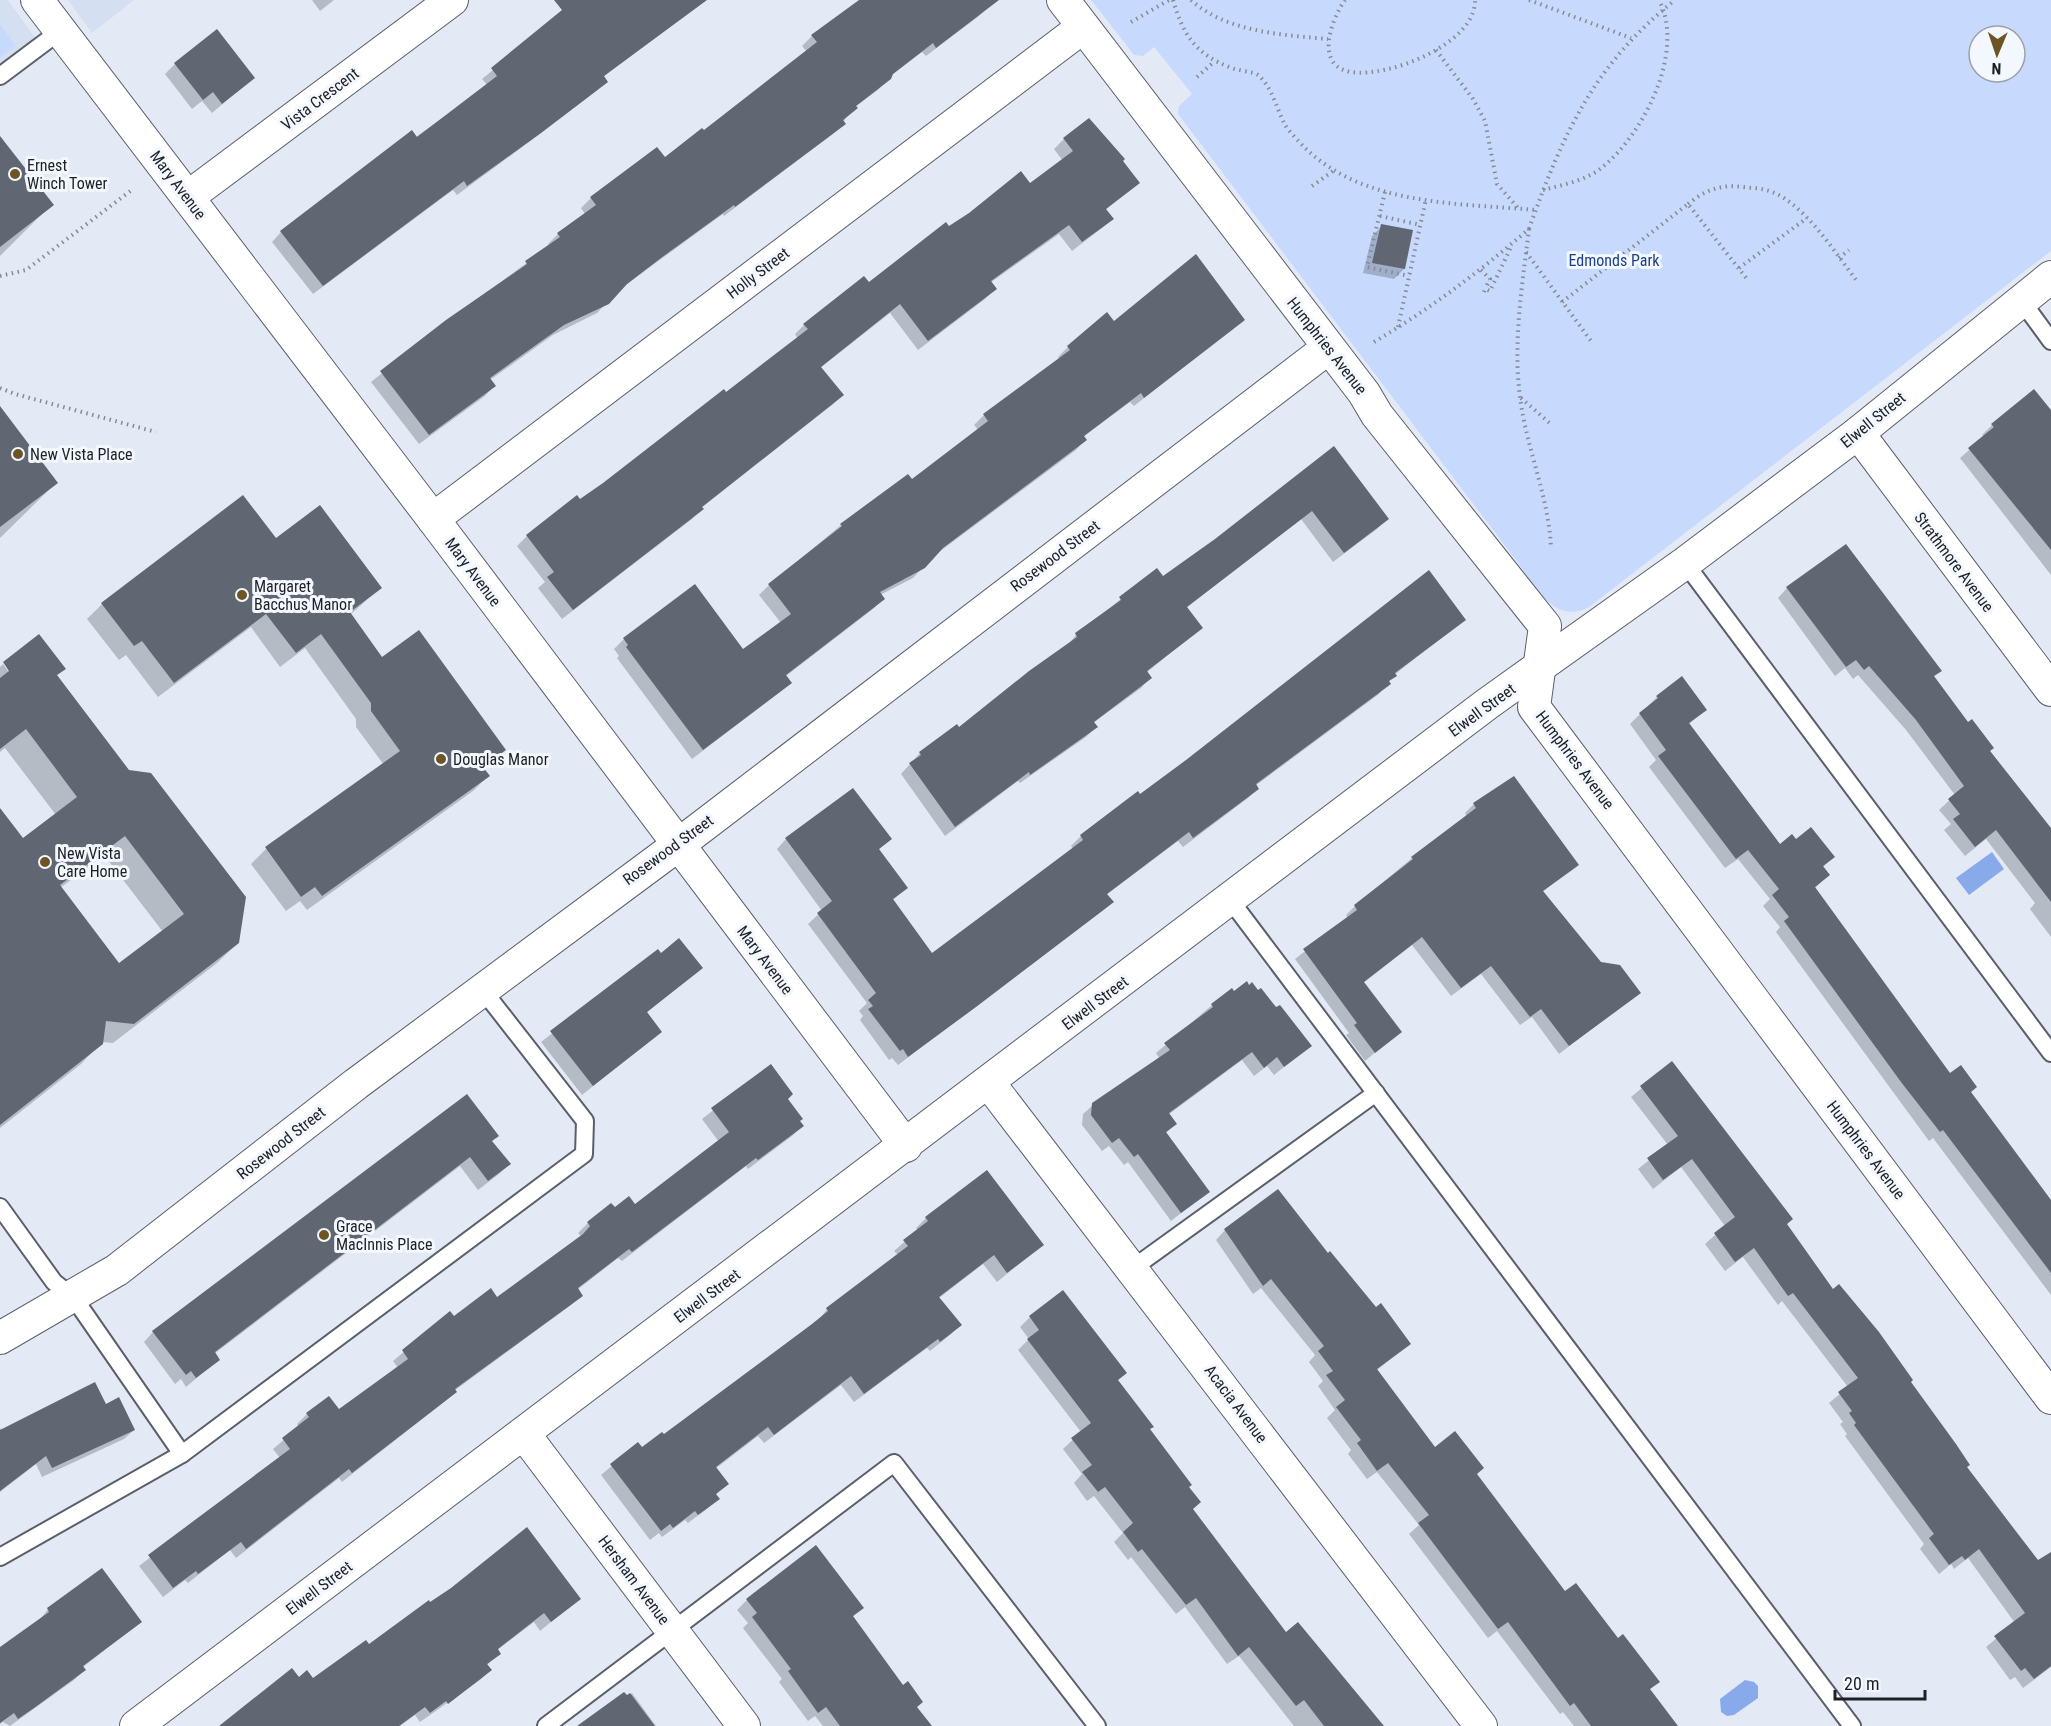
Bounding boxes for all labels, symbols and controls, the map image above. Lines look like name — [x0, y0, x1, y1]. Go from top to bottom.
north arrow — [1967, 24, 2027, 84]
text: N — [1991, 59, 2002, 78]
street label: Vista Crescent — [278, 64, 363, 134]
street label: Mary Avenue — [146, 147, 210, 223]
place label: Ernest Winch Tower — [27, 156, 108, 193]
marker: Ernest Winch Tower — [8, 167, 22, 181]
street label: Holly Street — [723, 243, 793, 303]
park label: Edmonds Park — [1568, 251, 1660, 270]
street label: Humphries Avenue — [1283, 293, 1371, 399]
street label: Elwell Street — [1837, 388, 1910, 452]
place label: New Vista Place — [30, 445, 133, 464]
marker: New Vista Place — [11, 447, 25, 461]
street label: Strathmore Avenue — [1910, 508, 1998, 616]
street label: Rosewood Street — [1007, 516, 1104, 596]
street label: Mary Avenue — [441, 534, 505, 610]
place label: Margaret Bacchus Manor — [254, 577, 352, 614]
marker: Margaret Bacchus Manor — [235, 588, 249, 602]
street label: Elwell Street — [1445, 679, 1519, 741]
street label: Humphries Avenue — [1532, 707, 1618, 813]
place label: Douglas Manor — [453, 750, 549, 769]
marker: Douglas Manor — [434, 752, 448, 766]
street label: Rosewood Street — [619, 811, 717, 889]
place label: New Vista Care Home — [57, 844, 127, 881]
marker: New Vista Care Home — [38, 855, 52, 869]
street label: Mary Avenue — [733, 922, 797, 998]
street label: Elwell Street — [1058, 972, 1132, 1034]
street label: Humphries Avenue — [1823, 1097, 1909, 1203]
street label: Rosewood Street — [233, 1102, 329, 1183]
place label: Grace MacInnis Place — [336, 1217, 432, 1254]
marker: Grace MacInnis Place — [317, 1228, 331, 1242]
street label: Elwell Street — [670, 1265, 744, 1327]
street label: Acacia Avenue — [1201, 1361, 1271, 1447]
street label: Hersham Avenue — [594, 1532, 674, 1628]
street label: Elwell Street — [282, 1557, 356, 1619]
scale bar — [1835, 1663, 1925, 1701]
text: 20 m — [1844, 1673, 1879, 1694]

